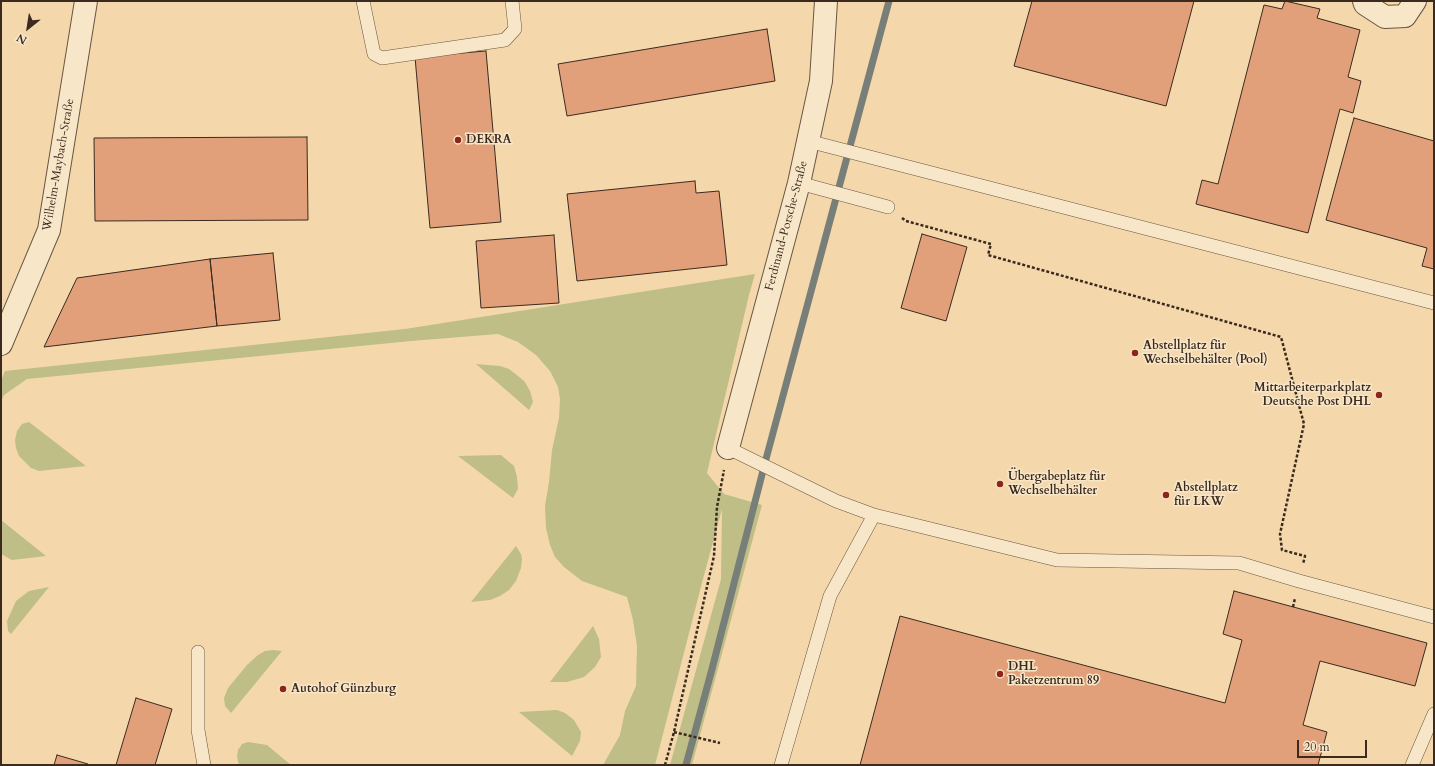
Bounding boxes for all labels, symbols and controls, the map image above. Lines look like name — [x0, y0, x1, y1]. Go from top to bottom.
north arrow — [8, 8, 48, 48]
text: N — [14, 30, 30, 48]
street label: Wilhelm-Maybach-Straße — [40, 98, 78, 232]
place label: DEKRA — [466, 133, 512, 147]
marker: DEKRA — [453, 135, 463, 145]
street label: Ferdinand-Porsche-Straße — [763, 160, 811, 292]
place label: Abstellplatz für Wechselbehälter (Pool) — [1143, 339, 1268, 367]
marker: Abstellplatz für Wechselbehälter (Pool) — [1130, 348, 1140, 358]
place label: Mittarbeiterparkplatz Deutsche Post DHL — [1254, 381, 1371, 409]
marker: Mittarbeiterparkplatz Deutsche Post DHL — [1374, 390, 1384, 400]
place label: Übergabeplatz für Wechselbehälter — [1008, 470, 1105, 498]
marker: Übergabeplatz für Wechselbehälter — [995, 479, 1005, 489]
place label: Abstellplatz für LKW — [1174, 481, 1238, 509]
marker: Abstellplatz für LKW — [1161, 490, 1171, 500]
place label: DHL Paketzentrum 89 — [1008, 660, 1099, 688]
marker: DHL Paketzentrum 89 — [995, 669, 1005, 679]
place label: Autohof Günzburg — [291, 682, 396, 696]
marker: Autohof Günzburg — [278, 684, 288, 694]
scale bar — [1299, 732, 1369, 758]
text: 20 m — [1304, 739, 1330, 755]

